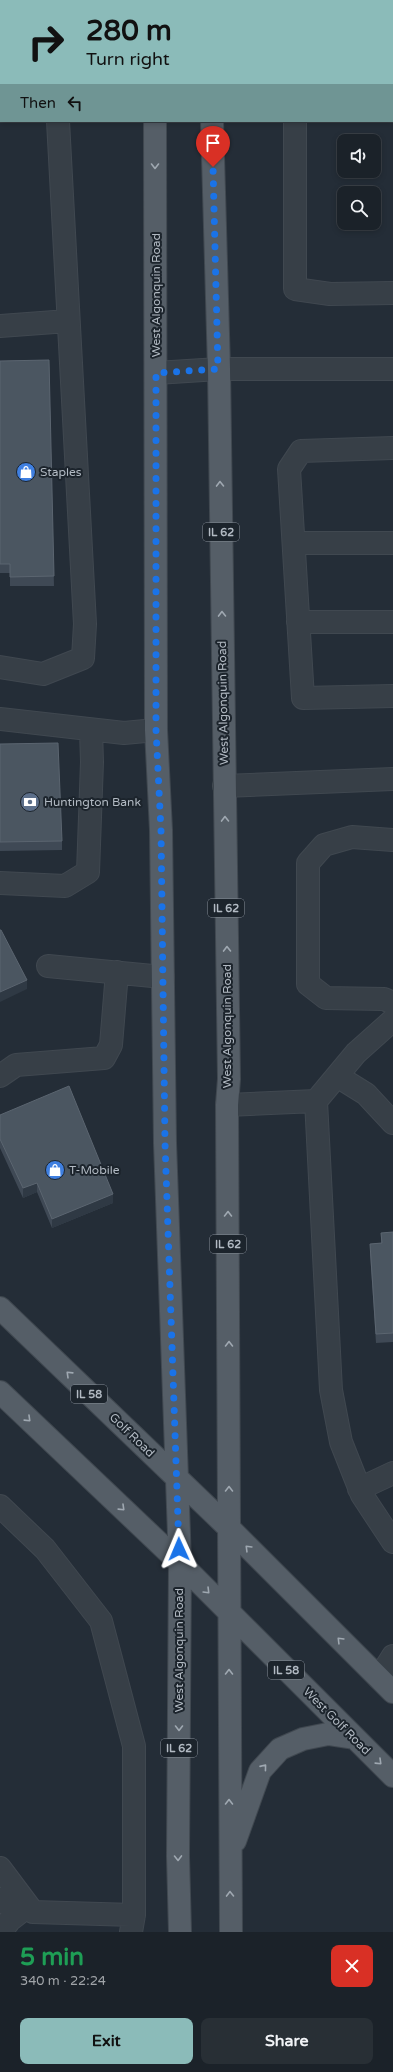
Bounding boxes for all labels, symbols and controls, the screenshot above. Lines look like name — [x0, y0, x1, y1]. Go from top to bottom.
text: 280 m — [86, 14, 172, 48]
icon: right — [20, 16, 72, 68]
text: Turn right — [86, 48, 170, 70]
icon: left — [64, 92, 86, 114]
text: Then — [20, 94, 56, 112]
pin — [196, 126, 230, 167]
icon: arrive — [202, 132, 224, 154]
map controls — [337, 134, 381, 230]
button: sound — [337, 134, 381, 178]
one-way arrow — [151, 163, 159, 169]
button: search — [337, 186, 381, 230]
street label: West Algonquin Road — [149, 233, 163, 357]
shop icon: Staples — [15, 461, 37, 483]
place label: Staples — [40, 465, 82, 479]
one-way arrow — [216, 481, 224, 487]
road number: IL 62 — [203, 523, 239, 541]
one-way arrow — [218, 611, 226, 617]
street label: West Algonquin Road — [215, 641, 231, 765]
bank icon: Huntington Bank — [19, 791, 41, 813]
place label: Huntington Bank — [44, 795, 141, 809]
one-way arrow — [221, 816, 229, 822]
road number: IL 62 — [208, 899, 244, 917]
one-way arrow — [223, 946, 231, 952]
street label: West Algonquin Road — [220, 964, 234, 1088]
shop icon: T-Mobile — [44, 1159, 66, 1181]
place label: T-Mobile — [69, 1163, 120, 1177]
one-way arrow — [224, 1211, 232, 1217]
road number: IL 62 — [210, 1235, 246, 1253]
one-way arrow — [225, 1341, 233, 1347]
one-way arrow — [66, 1372, 74, 1379]
road number: IL 58 — [71, 1385, 107, 1403]
street label: Golf Road — [107, 1410, 157, 1460]
one-way arrow — [23, 1414, 31, 1421]
one-way arrow — [225, 1486, 233, 1492]
one-way arrow — [117, 1504, 125, 1511]
position arrow — [158, 1528, 200, 1570]
one-way arrow — [245, 1545, 253, 1553]
one-way arrow — [202, 1586, 210, 1594]
street label: West Algonquin Road — [172, 1588, 186, 1712]
one-way arrow — [337, 1637, 345, 1645]
road number: IL 58 — [268, 1661, 304, 1679]
one-way arrow — [225, 1669, 233, 1675]
street label: West Golf Road — [301, 1685, 373, 1757]
one-way arrow — [175, 1725, 183, 1731]
road number: IL 62 — [161, 1739, 197, 1757]
one-way arrow — [374, 1757, 381, 1764]
one-way arrow — [259, 1765, 266, 1772]
one-way arrow — [225, 1799, 233, 1805]
one-way arrow — [174, 1855, 182, 1861]
one-way arrow — [225, 1891, 234, 1897]
text: 5 min — [20, 1943, 84, 1972]
button: close — [331, 1945, 373, 1987]
text: 340 m · 22:24 — [20, 1973, 106, 1989]
button: Exit — [20, 2018, 193, 2064]
button: Share — [201, 2018, 373, 2064]

